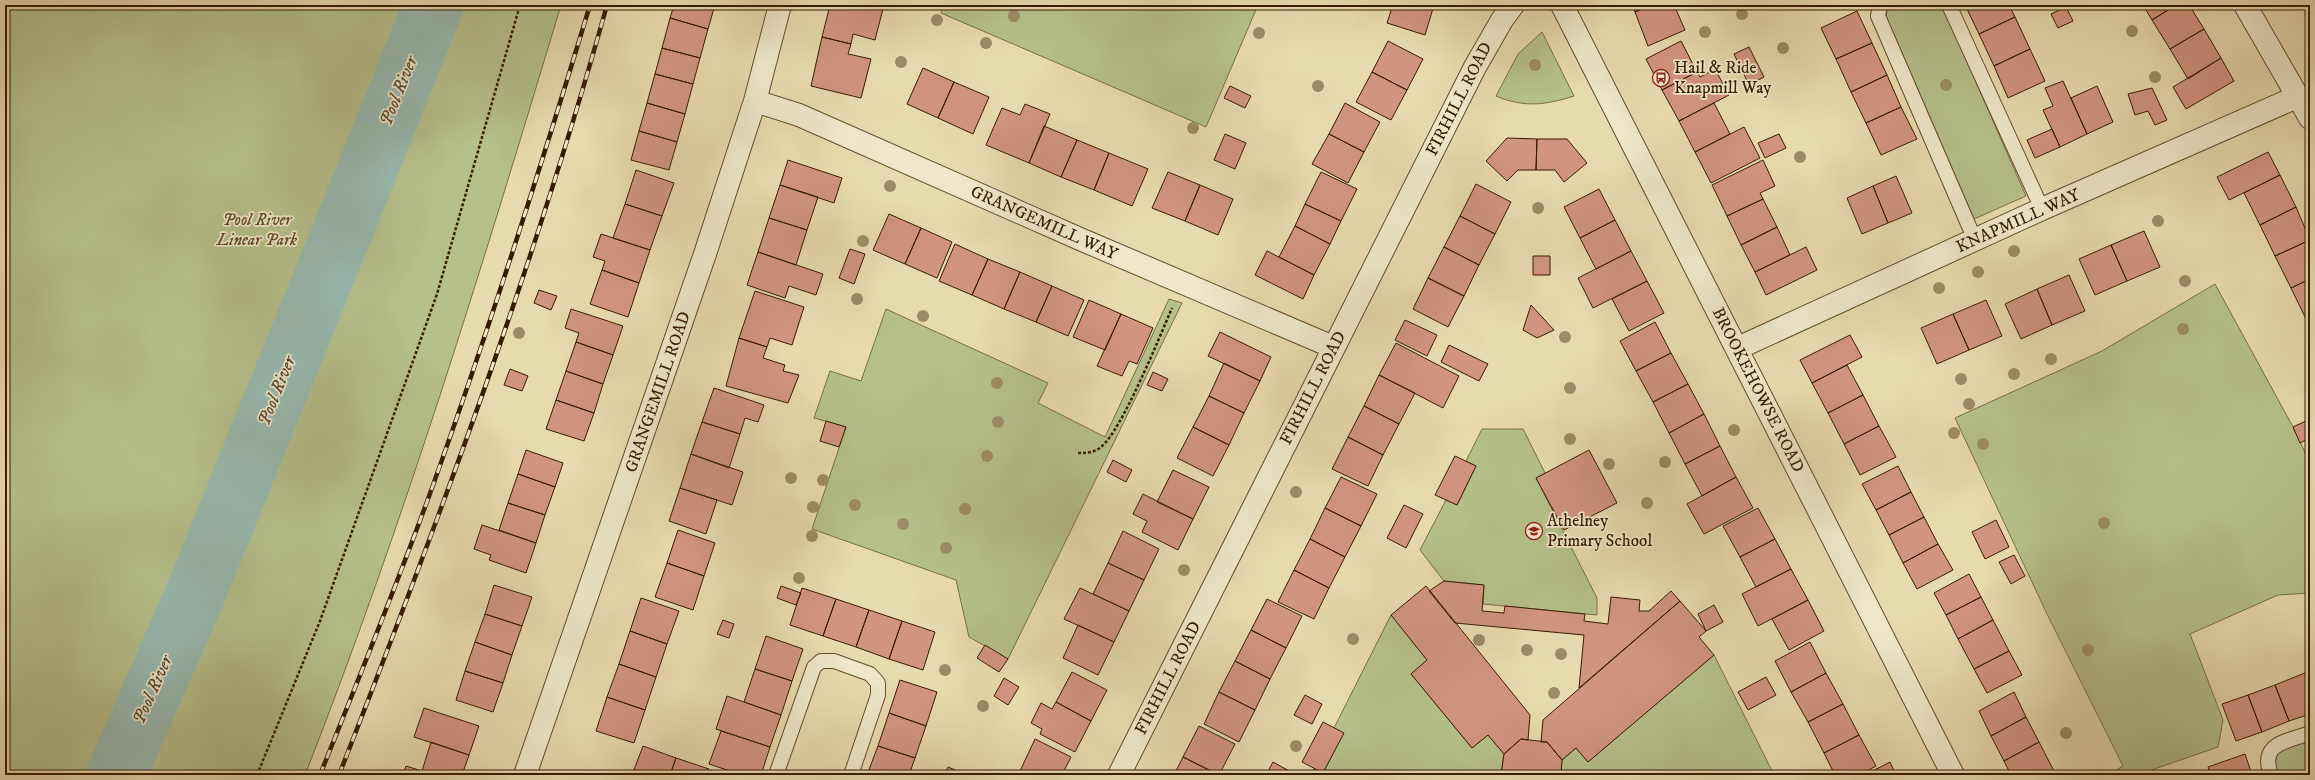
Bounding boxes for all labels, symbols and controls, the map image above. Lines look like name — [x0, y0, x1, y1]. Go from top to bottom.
street label: FIRHILL ROAD — [1421, 38, 1497, 160]
water label: Pool River — [375, 52, 423, 129]
place label: Hail & Ride Knapmill Way — [1674, 57, 1772, 99]
bus stop icon: Hail & Ride Knapmill Way — [1651, 68, 1671, 88]
street label: GRANGEMILL WAY — [967, 181, 1121, 265]
street label: KNAPMILL WAY — [1953, 184, 2084, 258]
park label: Pool River Linear Park — [216, 209, 298, 251]
street label: BROOKEHOWSE ROAD — [1707, 304, 1809, 476]
street label: GRANGEMILL ROAD — [620, 309, 696, 475]
street label: FIRHILL ROAD — [1275, 327, 1351, 449]
water label: Pool River — [253, 352, 301, 429]
place label: Athelney Primary School — [1547, 510, 1652, 552]
school or university icon: Athelney Primary School — [1524, 521, 1544, 541]
street label: FIRHILL ROAD — [1130, 617, 1206, 739]
water label: Pool River — [128, 651, 179, 728]

